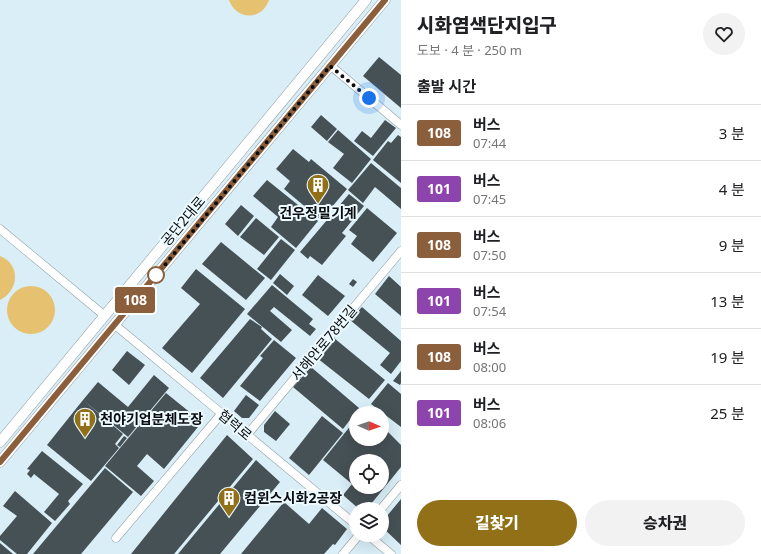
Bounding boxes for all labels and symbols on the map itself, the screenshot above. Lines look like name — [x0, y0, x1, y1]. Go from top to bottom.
your location — [359, 88, 379, 108]
building icon: 건우정밀기계 — [305, 172, 331, 205]
street label: 공단2대로 — [156, 192, 209, 250]
place label: 건우정밀기계 — [279, 203, 357, 222]
unlabelled marker — [147, 266, 165, 284]
line badge: 108 — [112, 287, 158, 313]
street label: 서해안로78번길 — [286, 301, 361, 385]
street label: 협력로 — [214, 405, 256, 444]
building icon: 천야기업분체도장 — [72, 406, 98, 439]
north arrow — [349, 406, 389, 446]
place label: 천야기업분체도장 — [100, 409, 203, 428]
building icon: 컴윈스시화2공장 — [216, 485, 242, 518]
place label: 컴윈스시화2공장 — [244, 488, 342, 507]

